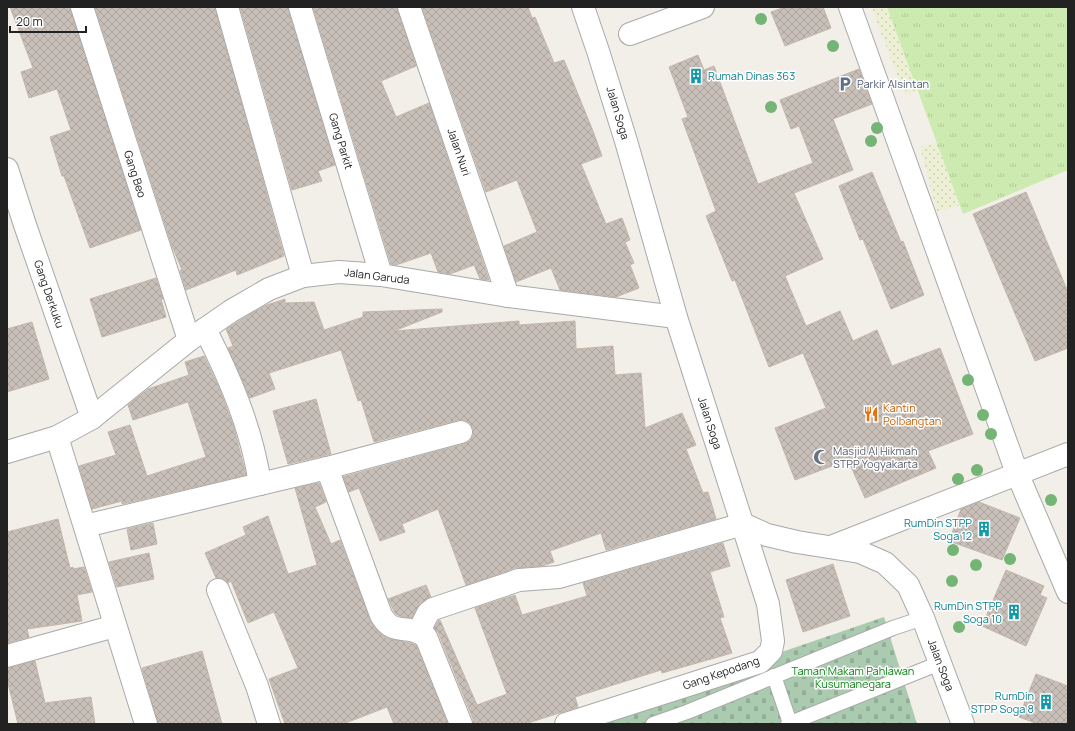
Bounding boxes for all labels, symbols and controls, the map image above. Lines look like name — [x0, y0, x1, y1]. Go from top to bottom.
scale bar — [10, 8, 86, 34]
text: 20 m — [16, 13, 43, 30]
building icon: Rumah Dinas 363 — [687, 67, 705, 85]
place label: Rumah Dinas 363 — [708, 68, 795, 83]
parking icon: Parkir Alsintan — [836, 75, 854, 93]
place label: Parkir Alsintan — [857, 76, 929, 91]
street label: Jalan Soga — [603, 85, 634, 141]
street label: Gang Parkit — [326, 111, 357, 171]
street label: Jalan Nuri — [444, 126, 475, 178]
street label: Gang Beo — [121, 148, 150, 200]
street label: Gang Derkuku — [31, 258, 68, 330]
street label: Jalan Garuda — [344, 264, 411, 287]
street label: Jalan Soga — [695, 395, 726, 451]
place label: Kantin Polbangtan — [883, 400, 941, 428]
restaurant icon: Kantin Polbangtan — [862, 405, 880, 423]
place label: Masjid Al Hikmah STPP Yogyakarta — [833, 443, 918, 471]
mosque icon: Masjid Al Hikmah STPP Yogyakarta — [812, 448, 830, 466]
place label: RumDin STPP Soga 12 — [904, 515, 972, 543]
building icon: RumDin STPP Soga 12 — [975, 520, 993, 538]
place label: RumDin STPP Soga 10 — [934, 598, 1002, 626]
building icon: RumDin STPP Soga 10 — [1005, 603, 1023, 621]
street label: Jalan Soga — [925, 637, 958, 693]
street label: Gang Kepodang — [680, 652, 761, 693]
park label: Taman Makam Pahlawan Kusumanegara — [792, 663, 914, 691]
place label: RumDin STPP Soga 8 — [971, 688, 1034, 716]
building icon: RumDin STPP Soga 8 — [1037, 693, 1055, 711]

